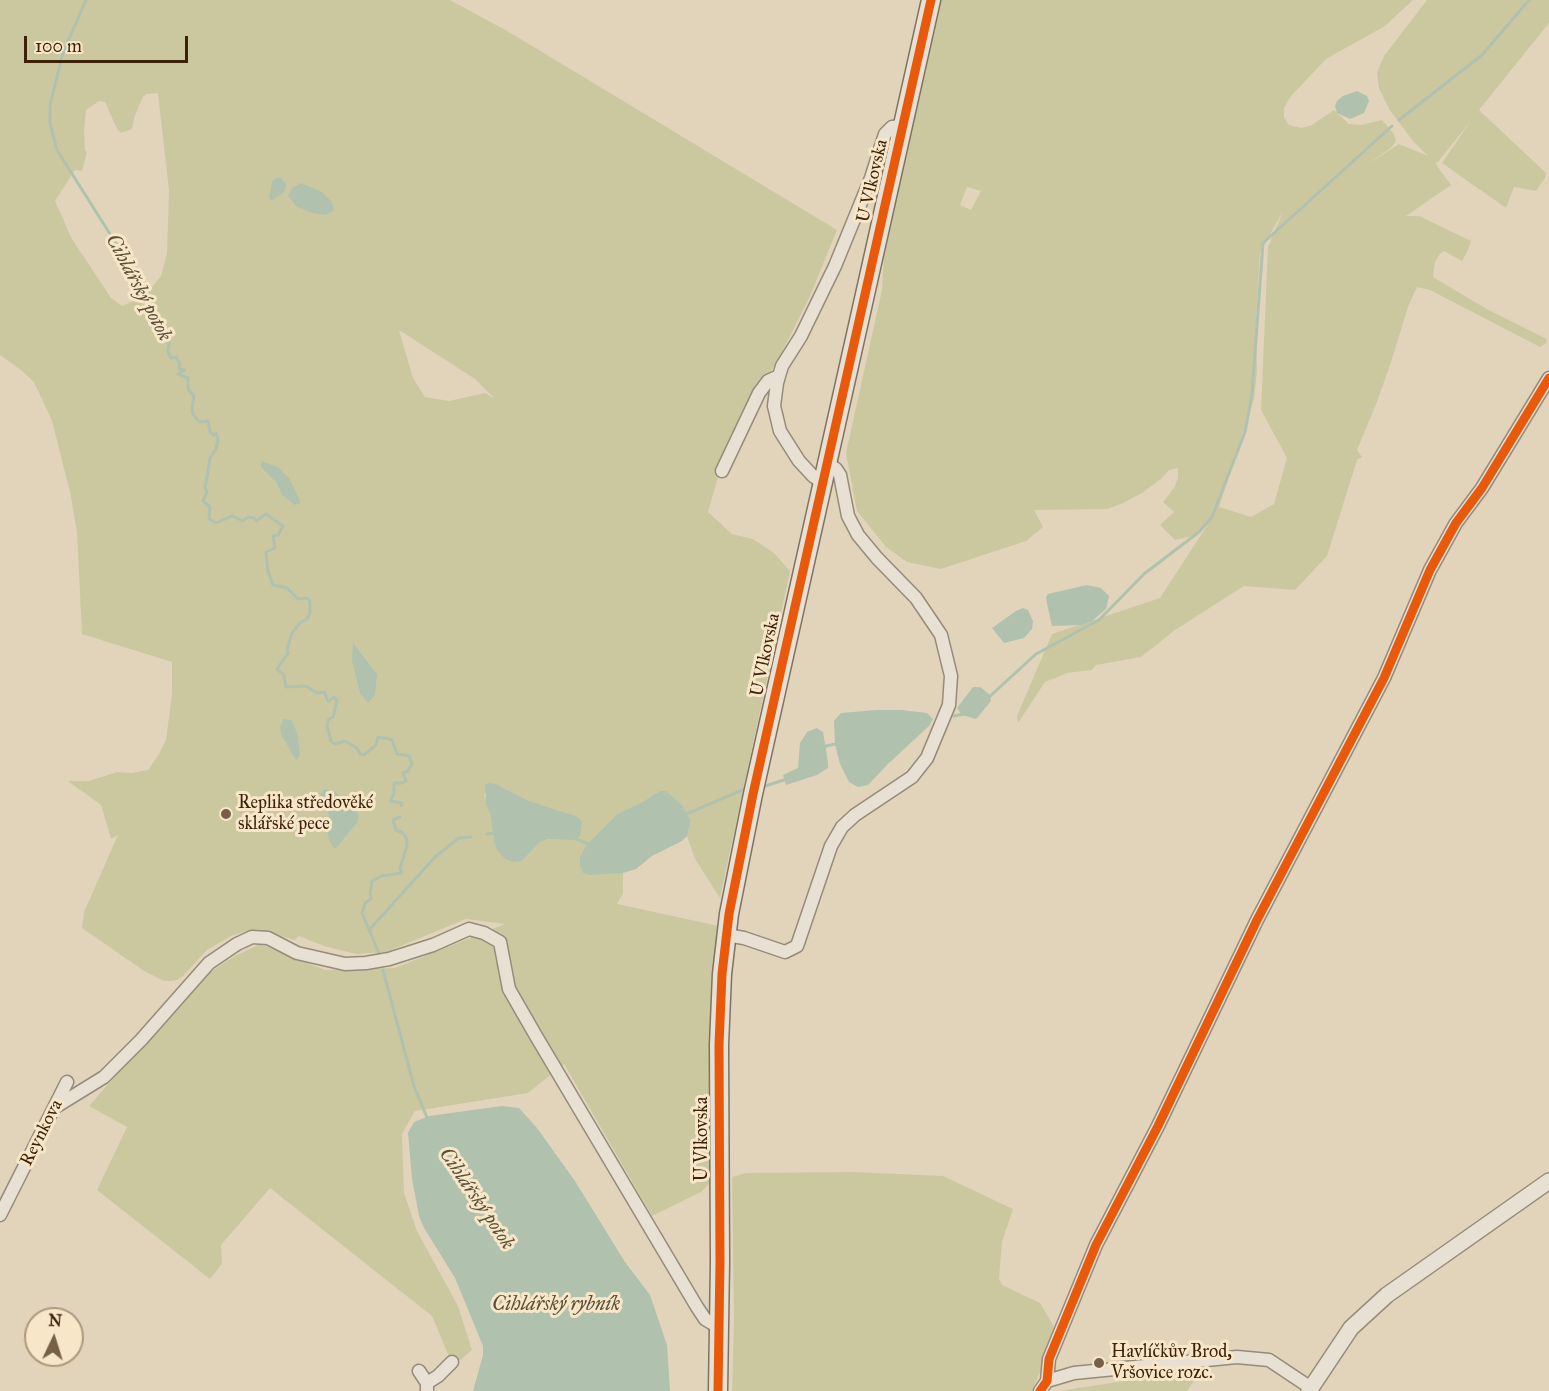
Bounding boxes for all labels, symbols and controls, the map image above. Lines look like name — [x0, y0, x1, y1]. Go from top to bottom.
scale bar — [27, 24, 190, 62]
text: 100 m — [35, 35, 82, 57]
street label: U Vlkovska — [853, 137, 893, 225]
water label: Cihlářský potok — [100, 230, 176, 346]
street label: U Vlkovska — [747, 611, 785, 699]
place label: Replika středověké sklářské pece — [238, 793, 373, 836]
marker: Replika středověké sklářské pece — [219, 807, 233, 821]
street label: Reynkova — [16, 1096, 68, 1170]
street label: U Vlkovska — [692, 1097, 714, 1181]
water label: Cihlářský potok — [433, 1143, 519, 1255]
water label: Cihlářský rybník — [492, 1293, 620, 1317]
north arrow — [24, 1307, 84, 1367]
text: N — [48, 1311, 63, 1330]
place label: Havlíčkův Brod, Vršovice rozc. — [1111, 1342, 1232, 1384]
marker: Havlíčkův Brod, Vršovice rozc. — [1092, 1356, 1106, 1370]

